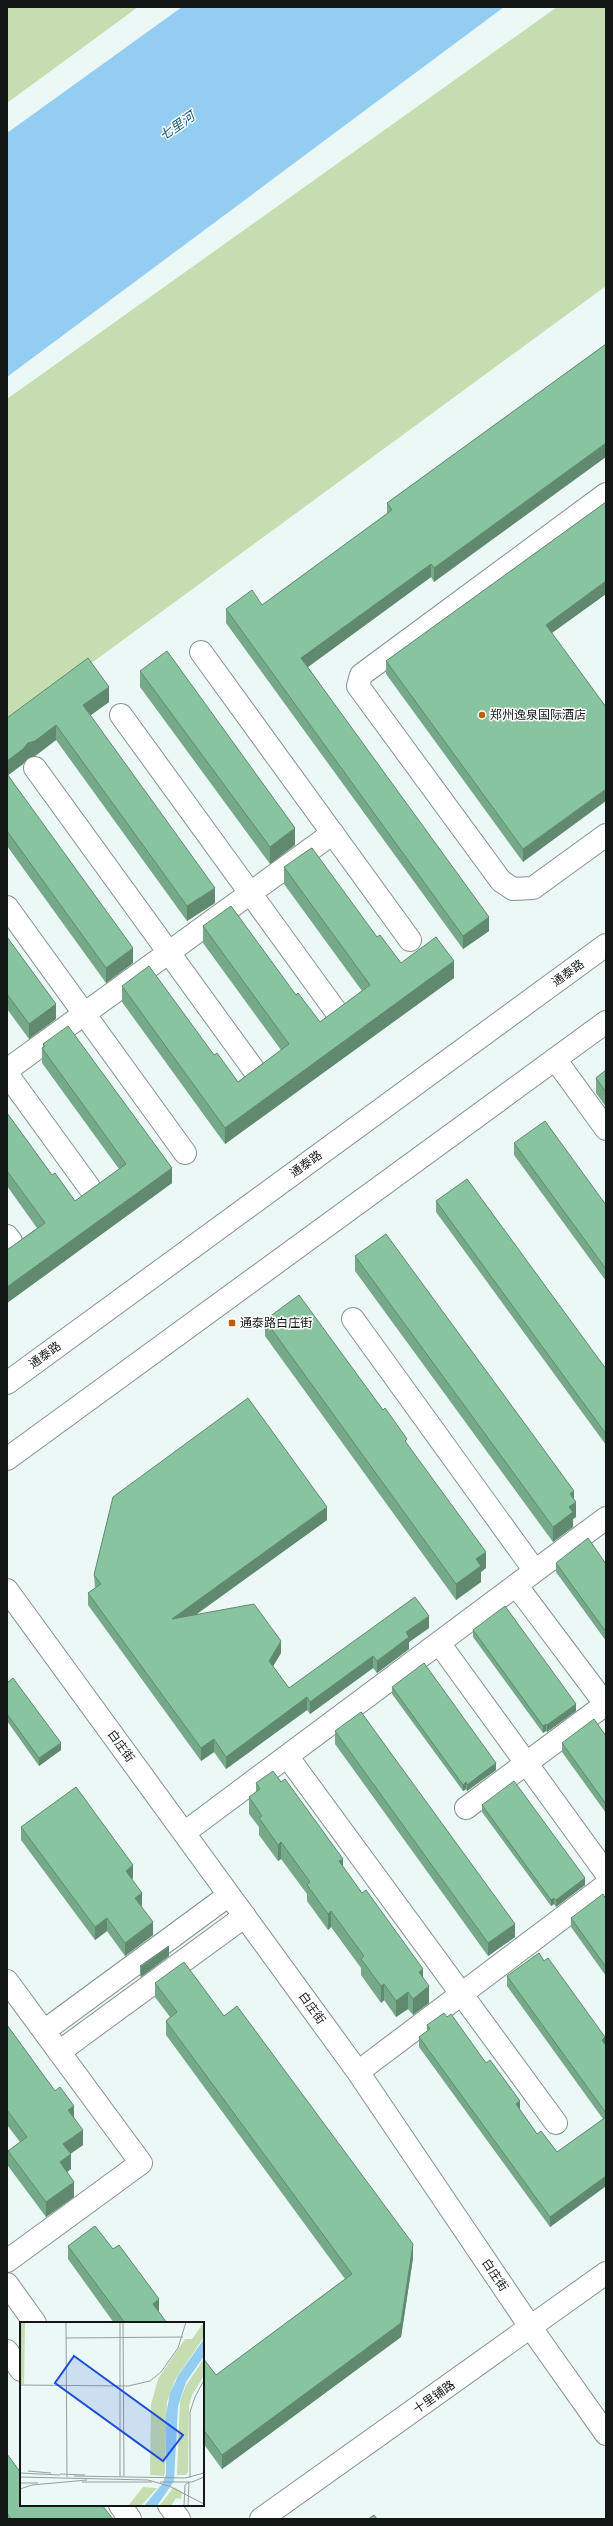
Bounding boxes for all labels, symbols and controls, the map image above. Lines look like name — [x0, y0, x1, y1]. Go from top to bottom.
water label: 七里河 — [157, 107, 200, 143]
place label: 郑州逸泉国际酒店 — [490, 708, 586, 722]
marker: 郑州逸泉国际酒店 — [477, 710, 487, 720]
street label: 通泰路 — [549, 957, 587, 989]
street label: 通泰路 — [287, 1148, 325, 1180]
place label: 通泰路白庄街 — [240, 1316, 312, 1330]
marker: 通泰路白庄街 — [227, 1318, 237, 1328]
street label: 通泰路 — [26, 1339, 64, 1371]
street label: 白庄街 — [105, 1727, 137, 1765]
street label: 白庄街 — [296, 1989, 328, 2027]
street label: 白庄街 — [479, 2256, 511, 2294]
inset map — [20, 2322, 204, 2506]
street label: 十里铺路 — [410, 2377, 458, 2417]

